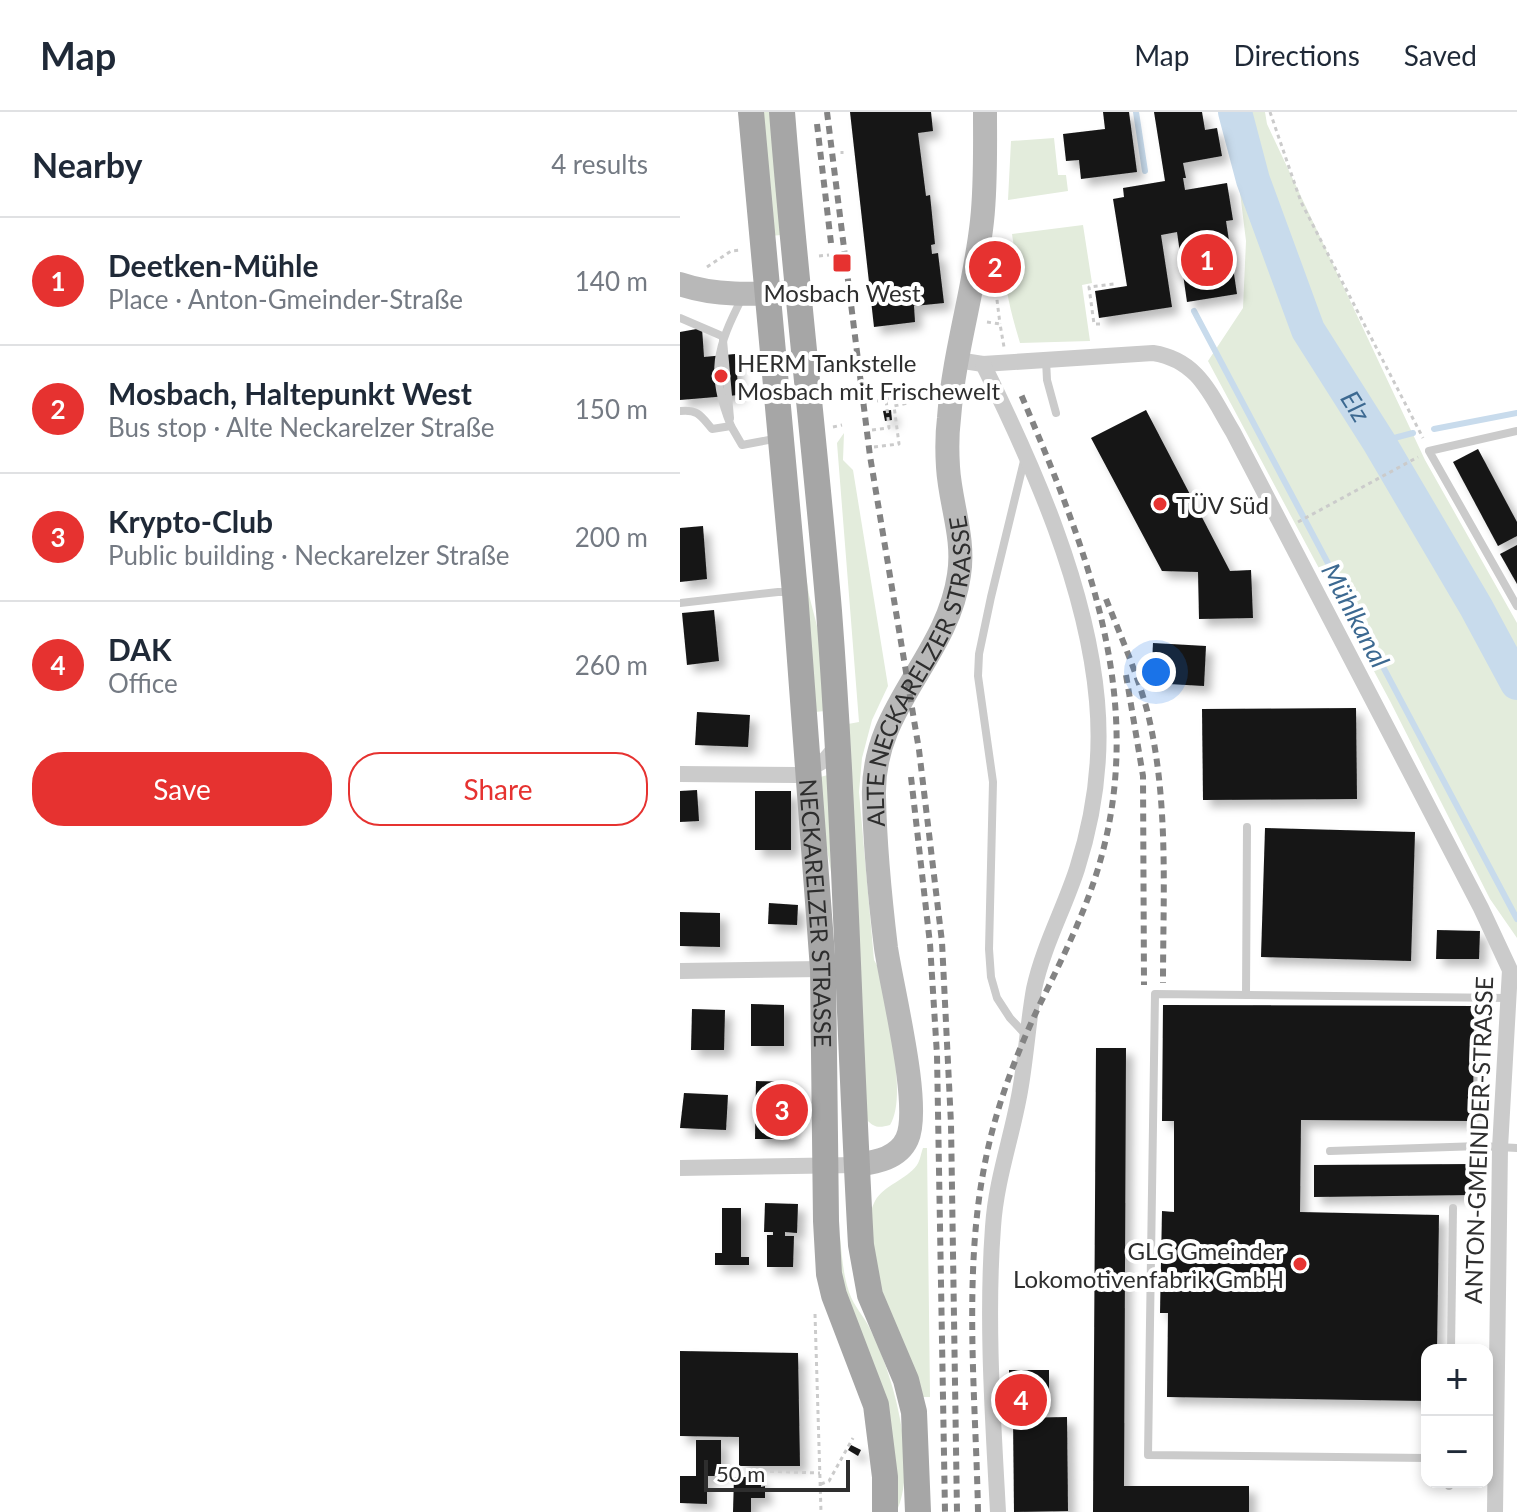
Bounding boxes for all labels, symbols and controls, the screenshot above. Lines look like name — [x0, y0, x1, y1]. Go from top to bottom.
text: Map — [40, 32, 116, 78]
text: Map — [1134, 38, 1189, 72]
text: Directions — [1233, 38, 1360, 72]
text: Saved — [1404, 38, 1477, 72]
text: Nearby — [32, 144, 143, 185]
text: 4 results — [551, 148, 648, 180]
pin: 1 — [1181, 230, 1233, 290]
pin: 2 — [969, 237, 1021, 297]
text: Deetken-Mühle — [108, 247, 318, 283]
marker: Mosbach West — [831, 252, 853, 274]
text: 1 — [50, 265, 66, 297]
text: 140 m — [575, 265, 648, 297]
place label: Mosbach West — [763, 278, 921, 307]
text: Place · Anton-Gmeinder-Straße — [108, 283, 463, 315]
place label: HERM Tankstelle Mosbach mit Frischewelt — [737, 348, 1000, 405]
marker: HERM Tankstelle Mosbach mit Frischewelt — [712, 367, 730, 385]
text: Mosbach, Haltepunkt West — [108, 375, 472, 411]
water label: Elz — [1334, 384, 1378, 427]
text: 2 — [50, 393, 66, 425]
text: 150 m — [575, 393, 648, 425]
text: Bus stop · Alte Neckarelzer Straße — [108, 411, 494, 443]
place label: TÜV Süd — [1176, 490, 1269, 519]
marker: TÜV Süd — [1151, 495, 1169, 513]
text: Krypto-Club — [108, 503, 273, 539]
street label: ALTE NECKARELZER STRASSE — [859, 514, 975, 828]
text: 3 — [50, 521, 66, 553]
text: 200 m — [575, 521, 648, 553]
text: Public building · Neckarelzer Straße — [108, 539, 509, 571]
water label: Mühlkanal — [1315, 557, 1397, 673]
text: DAK — [108, 631, 172, 667]
text: 4 — [50, 649, 66, 681]
text: 260 m — [575, 649, 648, 681]
your location — [1136, 652, 1176, 692]
text: Office — [108, 667, 178, 699]
button: Save — [32, 752, 332, 826]
button: Share — [348, 752, 648, 826]
street label: NECKARELZER STRASSE — [794, 778, 838, 1048]
street label: ANTON-GMEINDER-STRASSE — [1458, 976, 1498, 1304]
pin: 3 — [756, 1080, 808, 1140]
place label: GLG Gmeinder Lokomotivenfabrik GmbH — [1013, 1236, 1284, 1293]
marker: GLG Gmeinder Lokomotivenfabrik GmbH — [1291, 1255, 1309, 1273]
map controls — [1421, 1344, 1493, 1488]
button: + — [1421, 1344, 1493, 1416]
pin: 4 — [995, 1370, 1047, 1430]
button: − — [1421, 1416, 1493, 1488]
scale bar — [704, 1456, 850, 1492]
text: 50 m — [716, 1460, 765, 1487]

